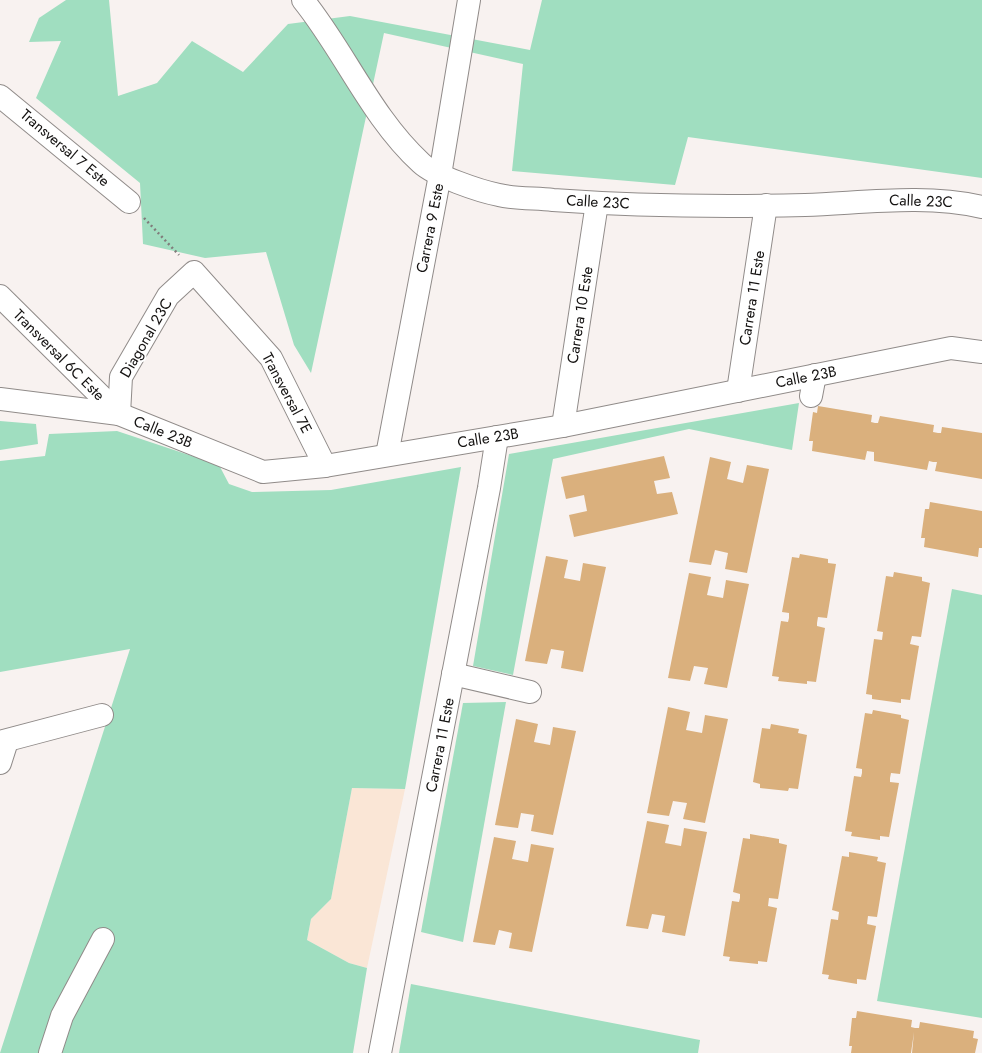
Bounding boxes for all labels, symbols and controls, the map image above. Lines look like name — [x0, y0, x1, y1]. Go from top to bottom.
street label: Transversal 7 Este — [16, 104, 115, 192]
street label: Carrera 9 Este — [411, 181, 450, 275]
street label: Calle 23C — [566, 189, 630, 215]
street label: Calle 23C — [889, 189, 953, 213]
street label: Carrera 11 Este — [734, 249, 770, 347]
street label: Carrera 10 Este — [561, 265, 599, 365]
street label: Diagonal 23C — [114, 294, 178, 382]
street label: Transversal 6C Este — [8, 304, 110, 406]
street label: Transversal 7E — [256, 349, 318, 437]
street label: Calle 23B — [774, 360, 838, 394]
street label: Calle 23B — [130, 410, 196, 454]
street label: Calle 23B — [456, 422, 520, 454]
street label: Carrera 11 Este — [420, 696, 460, 794]

